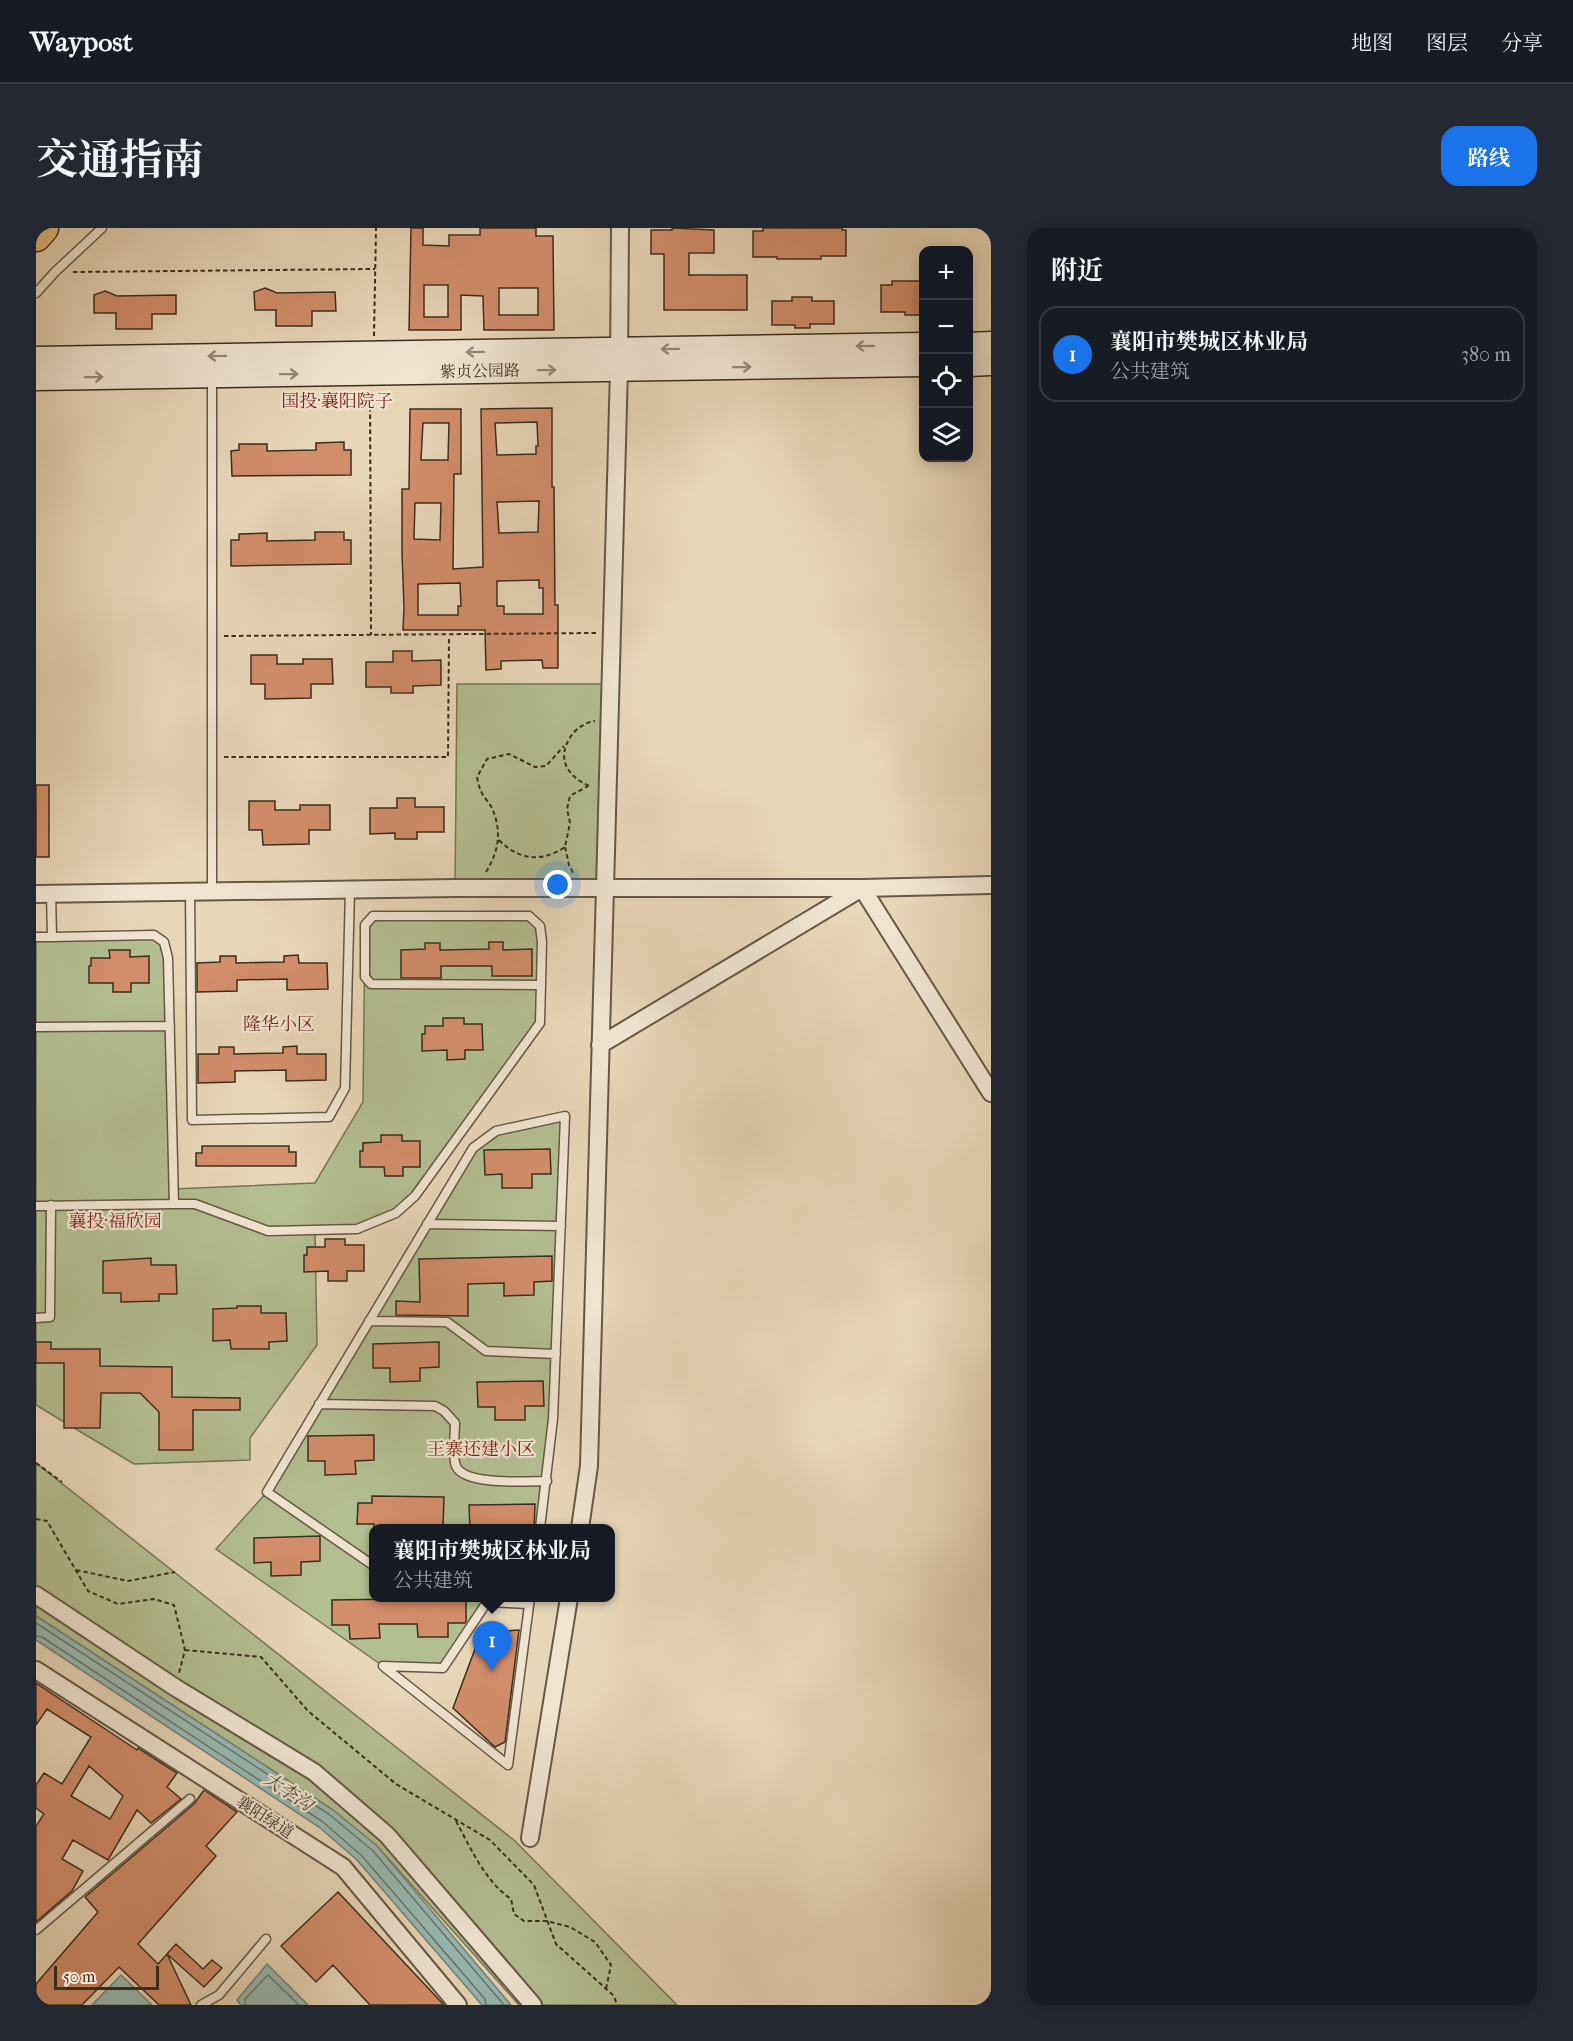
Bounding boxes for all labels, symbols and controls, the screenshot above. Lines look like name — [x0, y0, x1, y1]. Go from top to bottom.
text: Waypost — [30, 25, 133, 58]
text: 地图 — [1351, 31, 1393, 55]
text: 图层 — [1426, 31, 1468, 55]
text: 分享 — [1501, 31, 1543, 55]
button: 路线 — [1441, 126, 1537, 186]
text: 交通指南 — [36, 136, 204, 185]
map controls — [919, 246, 973, 462]
button: + — [919, 246, 973, 300]
text: 附近 — [1051, 255, 1103, 286]
button: − — [919, 300, 973, 354]
text: 襄阳市樊城区林业局 — [1110, 329, 1308, 355]
one-way arrow — [856, 340, 876, 352]
one-way arrow — [661, 343, 681, 355]
text: 1 — [1069, 343, 1076, 366]
text: 380 m — [1461, 343, 1511, 366]
one-way arrow — [466, 346, 486, 358]
one-way arrow — [208, 350, 228, 362]
button: locate — [919, 354, 973, 408]
text: 公共建筑 — [1110, 360, 1190, 383]
street label: 紫贞公园路 — [440, 361, 520, 381]
one-way arrow — [732, 361, 752, 373]
one-way arrow — [537, 364, 557, 376]
one-way arrow — [279, 368, 299, 380]
one-way arrow — [84, 371, 104, 383]
district label: 国投·襄阳院子 — [281, 391, 393, 412]
button: layers — [919, 408, 973, 462]
your location — [543, 870, 572, 899]
district label: 隆华小区 — [243, 1014, 315, 1035]
district label: 襄投·福欣园 — [68, 1211, 162, 1232]
district label: 王寨还建小区 — [427, 1439, 535, 1460]
popup — [369, 1524, 615, 1602]
text: 襄阳市樊城区林业局 — [393, 1538, 591, 1564]
text: 公共建筑 — [393, 1569, 473, 1592]
pin: 1 — [472, 1622, 512, 1671]
water label: 大李沟 — [260, 1768, 319, 1817]
street label: 襄阳绿道 — [233, 1792, 297, 1842]
scale bar — [54, 1963, 159, 1990]
text: 50 m — [63, 1967, 95, 1986]

